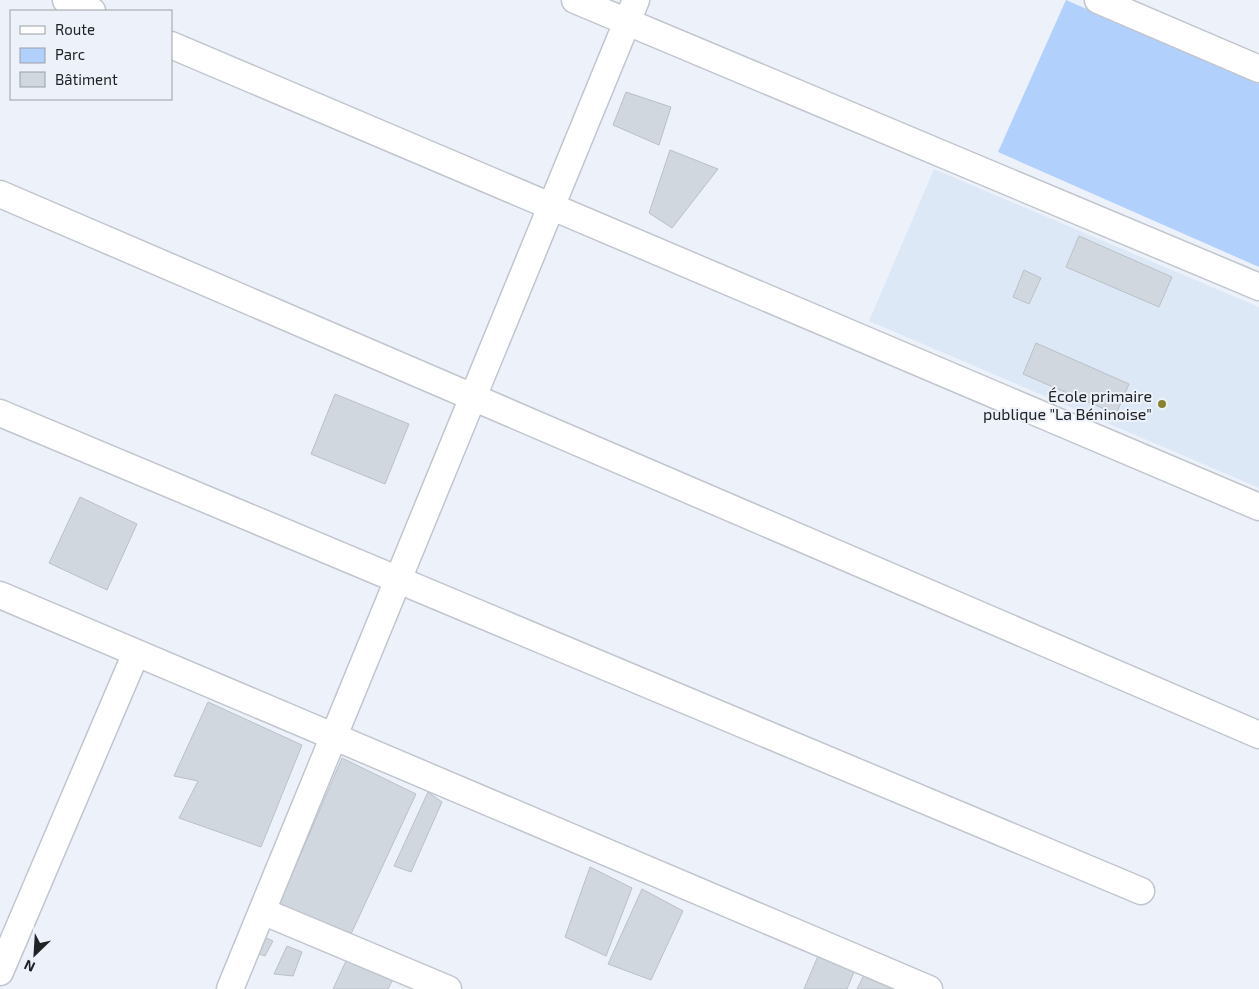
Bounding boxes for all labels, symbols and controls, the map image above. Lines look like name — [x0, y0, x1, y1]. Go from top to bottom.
legend — [10, 10, 172, 100]
text: Route — [55, 20, 95, 38]
text: Parc — [55, 45, 85, 63]
text: Bâtiment — [55, 70, 118, 88]
place label: École primaire publique "La Béninoise" — [983, 386, 1152, 423]
marker: École primaire publique "La Béninoise" — [1156, 398, 1168, 410]
north arrow — [10, 929, 60, 979]
text: N — [21, 956, 37, 976]

